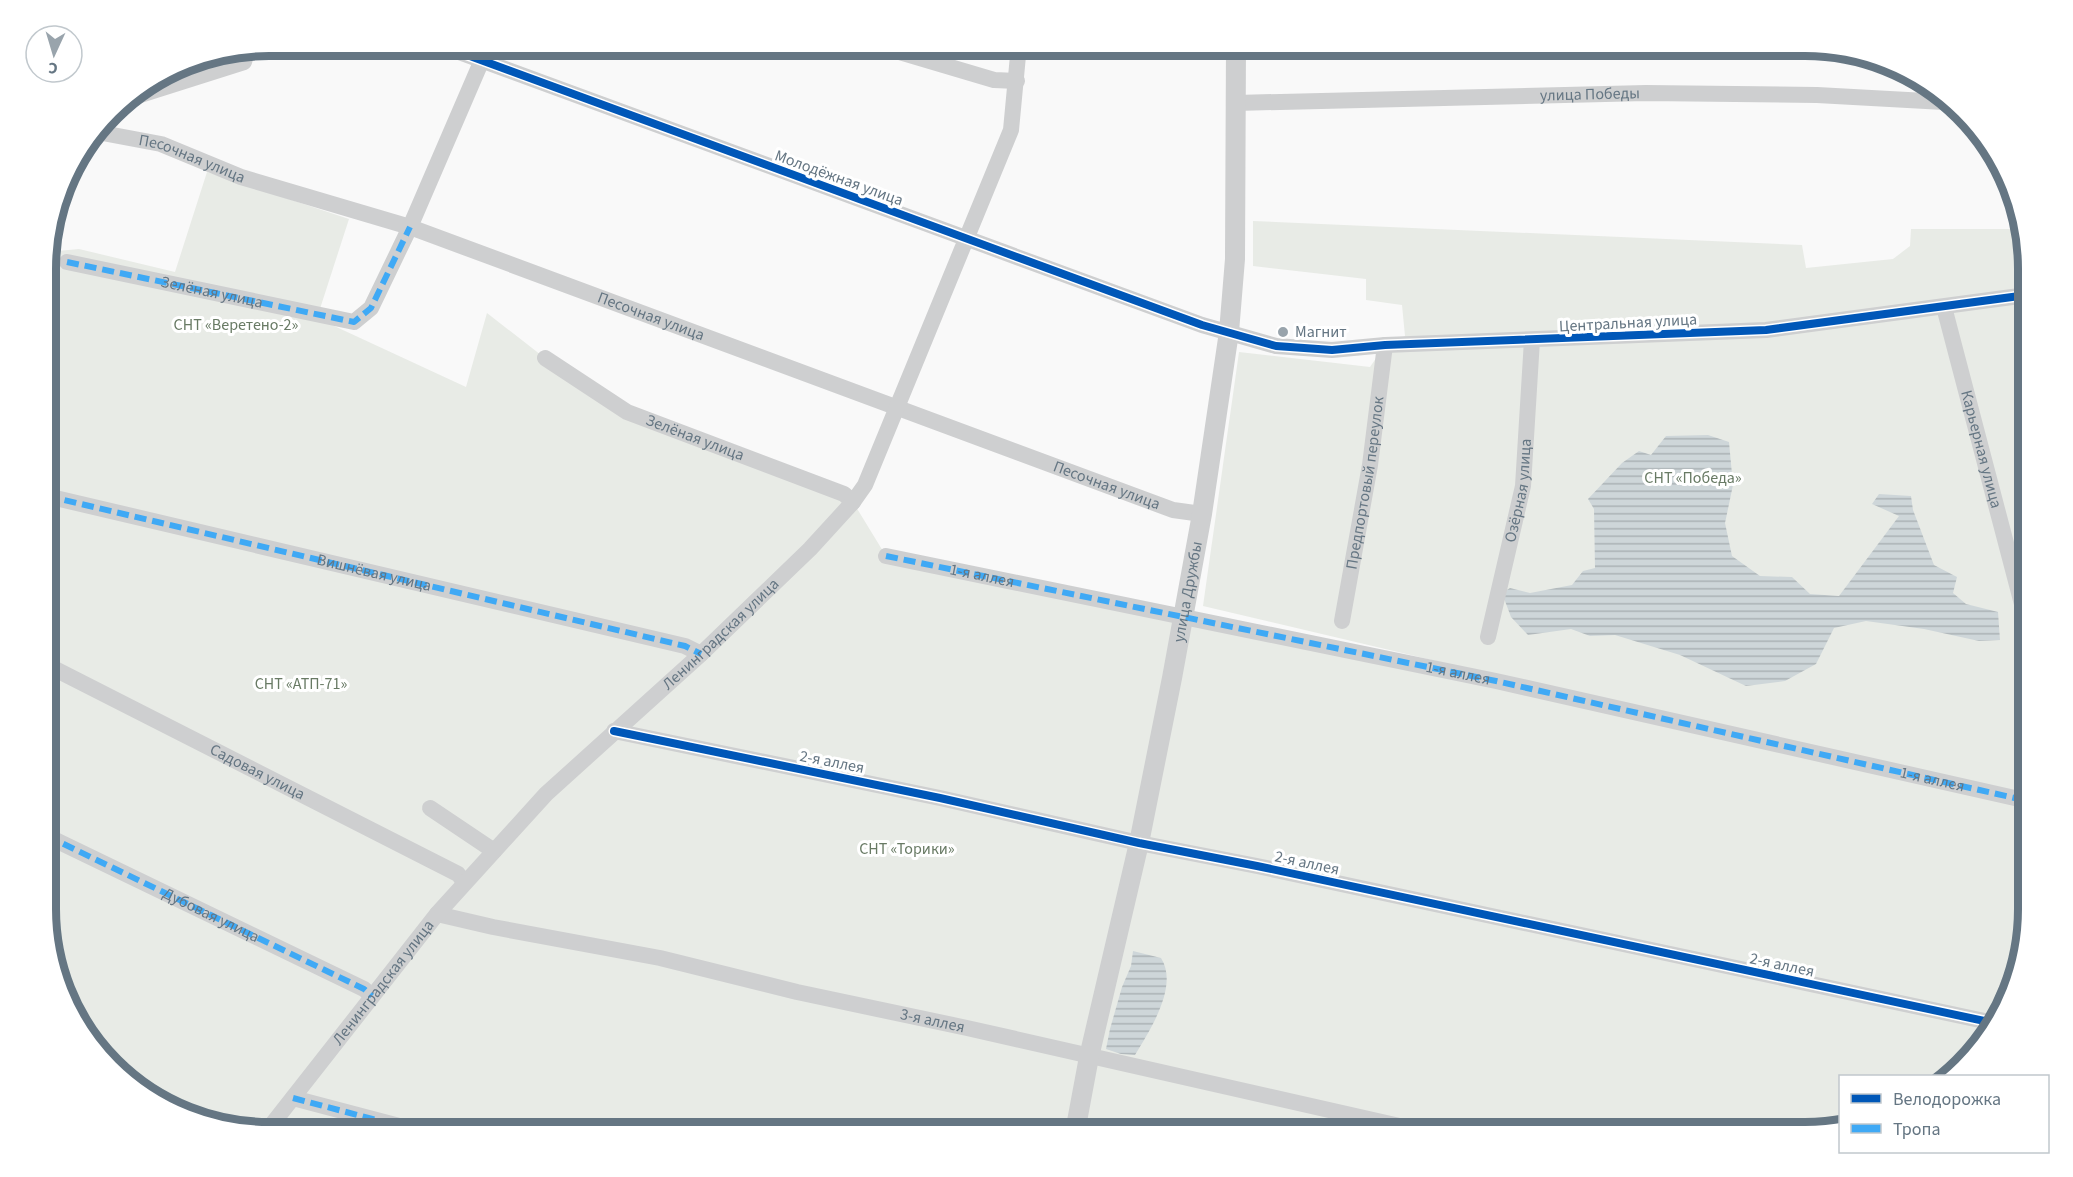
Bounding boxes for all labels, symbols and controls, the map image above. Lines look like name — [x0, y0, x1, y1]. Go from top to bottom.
north arrow — [24, 24, 84, 84]
text: С — [48, 57, 58, 79]
street label: улица Победы — [1540, 82, 1640, 107]
street label: Песочная улица — [137, 129, 249, 189]
street label: Молодёжная улица — [772, 145, 906, 211]
street label: Зелёная улица — [159, 271, 265, 314]
street label: Песочная улица — [594, 287, 708, 346]
street label: Центральная улица — [1558, 308, 1698, 338]
park label: СНТ «Веретено-2» — [174, 314, 299, 336]
place label: Магнит — [1295, 321, 1347, 343]
marker: Магнит — [1276, 325, 1290, 339]
street label: Карьерная улица — [1955, 388, 2007, 511]
street label: Предпортовый переулок — [1340, 395, 1389, 571]
street label: Зелёная улица — [643, 409, 748, 466]
street label: Озёрная улица — [1499, 438, 1537, 545]
street label: Песочная улица — [1050, 456, 1163, 515]
park label: СНТ «Победа» — [1644, 467, 1742, 489]
street label: улица Дружбы — [1168, 539, 1208, 644]
street label: Вишнёвая улица — [315, 549, 434, 597]
street label: 1-я аллея — [948, 558, 1016, 593]
street label: Ленинградская улица — [657, 573, 784, 695]
street label: 1-я аллея — [1424, 656, 1492, 691]
park label: СНТ «АТП-71» — [255, 673, 347, 695]
street label: Садовая улица — [206, 739, 309, 805]
street label: 2-я аллея — [798, 745, 866, 779]
street label: 1-я аллея — [1898, 761, 1967, 797]
park label: СНТ «Торики» — [859, 838, 955, 860]
street label: 2-я аллея — [1273, 845, 1341, 881]
street label: Дубовая улица — [159, 882, 263, 948]
street label: Ленинградская улица — [327, 915, 439, 1050]
street label: 2-я аллея — [1748, 947, 1816, 983]
street label: 3-я аллея — [898, 1003, 967, 1038]
legend — [1839, 1075, 2049, 1153]
text: Велодорожка — [1893, 1087, 2001, 1112]
text: Тропа — [1893, 1117, 1941, 1142]

